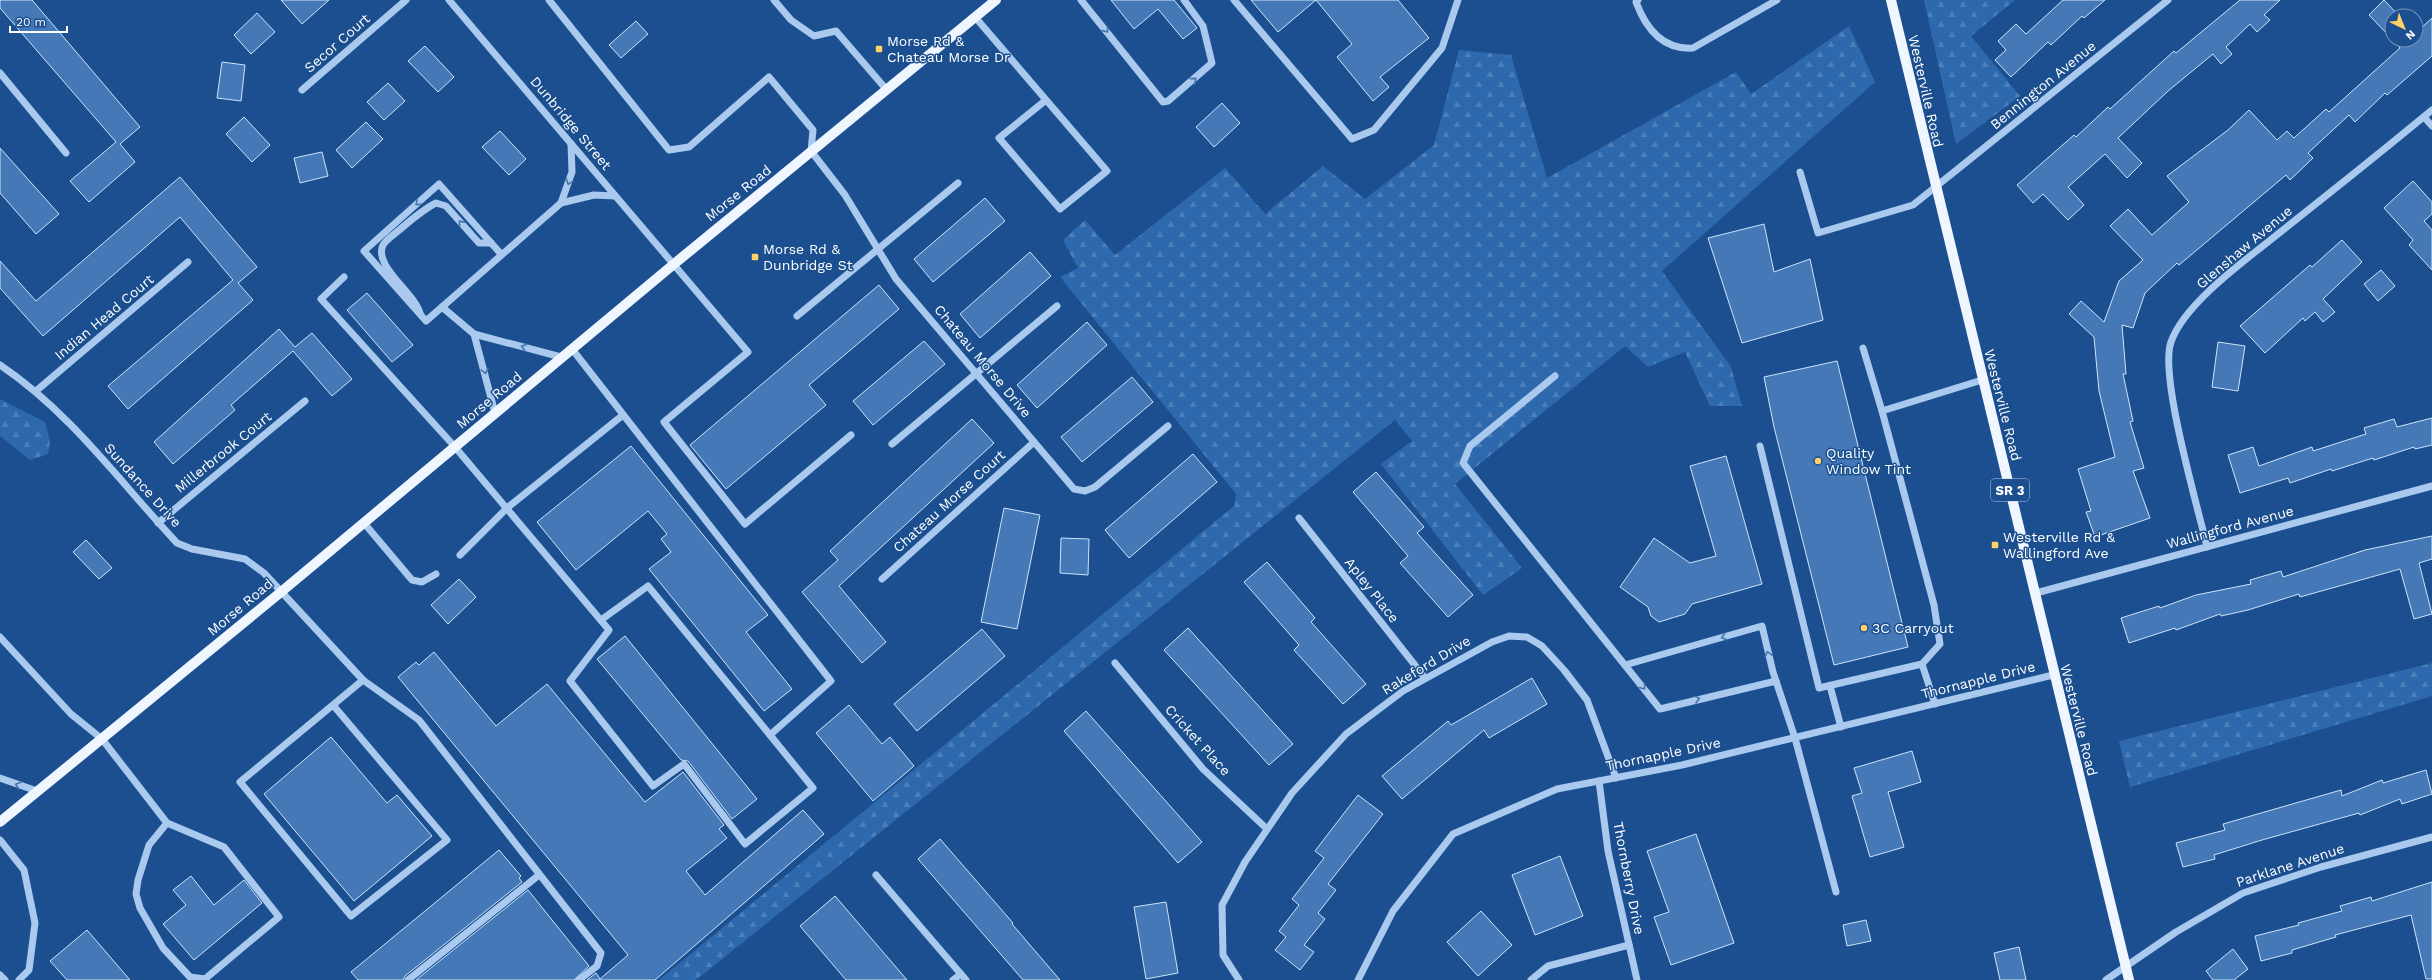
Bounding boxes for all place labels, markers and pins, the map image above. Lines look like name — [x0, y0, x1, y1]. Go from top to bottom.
place label: Morse Rd & Chateau Morse Dr — [887, 33, 1010, 65]
marker: Morse Rd & Chateau Morse Dr — [874, 44, 884, 54]
place label: Morse Rd & Dunbridge St — [763, 241, 853, 273]
marker: Morse Rd & Dunbridge St — [750, 252, 760, 262]
place label: Quality Window Tint — [1826, 445, 1911, 477]
marker: Quality Window Tint — [1813, 456, 1823, 466]
place label: Westerville Rd & Wallingford Ave — [2003, 529, 2115, 561]
marker: Westerville Rd & Wallingford Ave — [1990, 540, 2000, 550]
place label: 3C Carryout — [1872, 620, 1954, 636]
marker: 3C Carryout — [1859, 623, 1869, 633]

